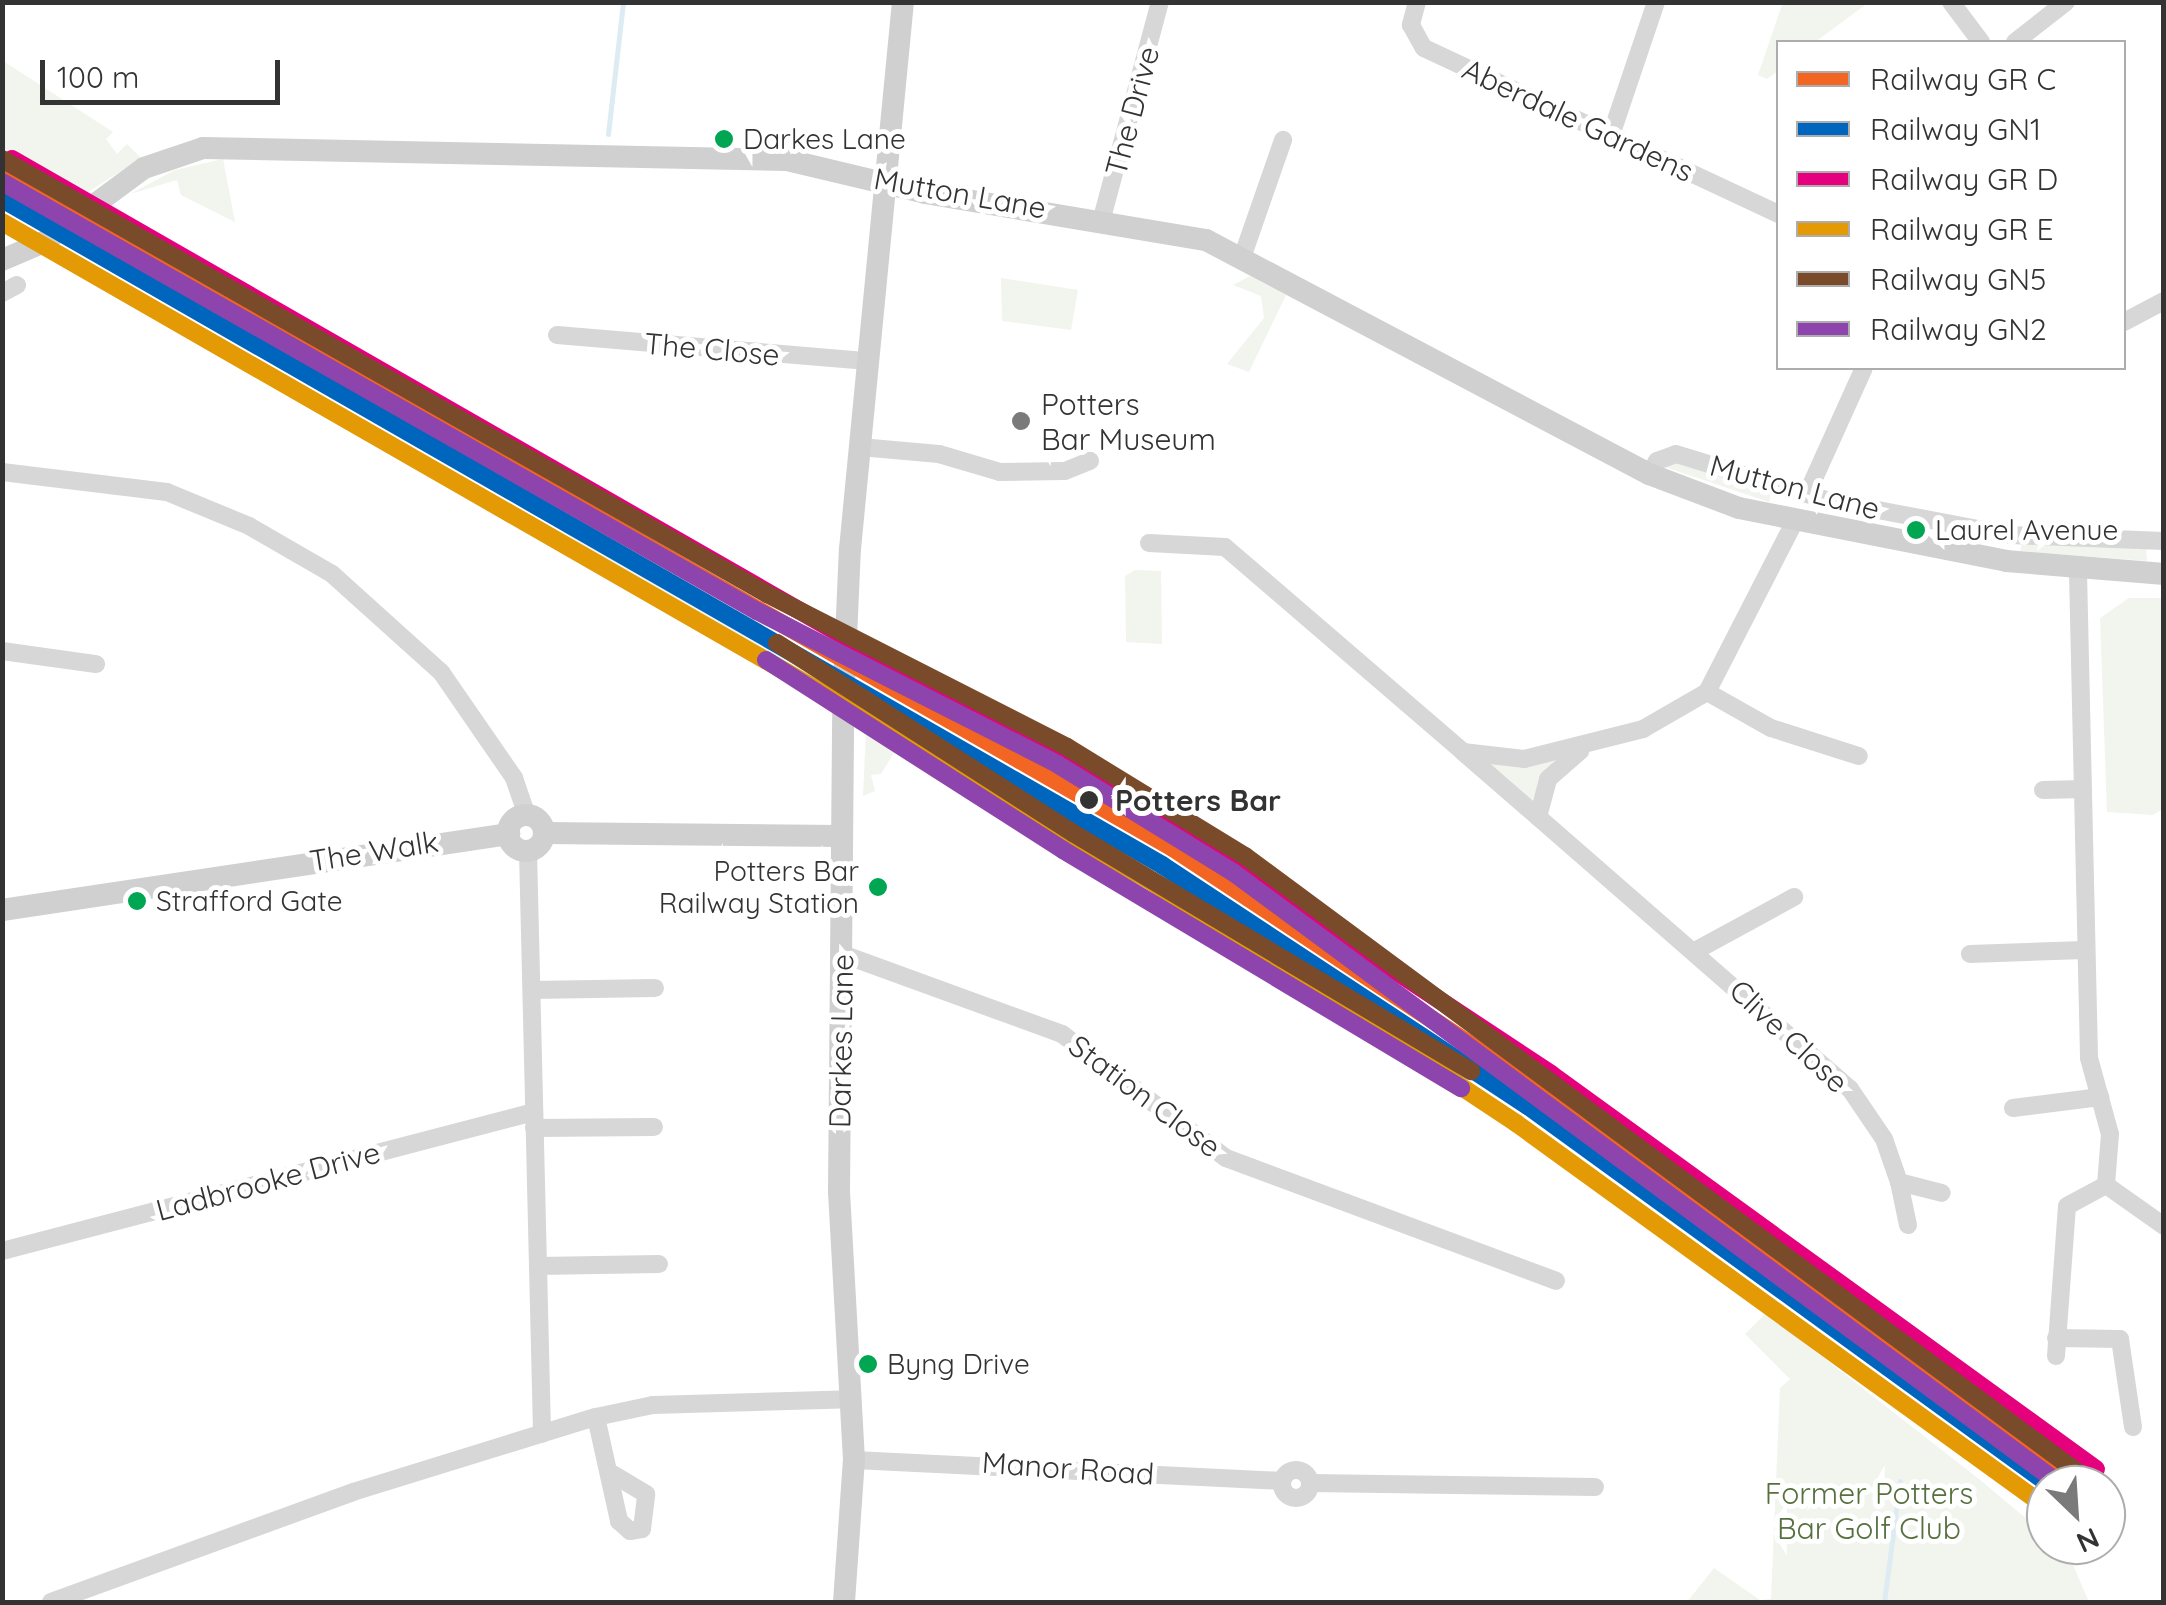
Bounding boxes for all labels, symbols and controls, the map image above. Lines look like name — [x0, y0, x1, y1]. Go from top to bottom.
scale bar — [45, 40, 285, 102]
legend — [1776, 40, 2126, 370]
street label: The Drive — [1097, 42, 1167, 180]
street label: Aberdale Gardens — [1457, 51, 1699, 189]
text: 100 m — [57, 58, 139, 96]
text: Railway GR C — [1870, 60, 2056, 98]
text: Railway GN1 — [1870, 110, 2041, 148]
place label: Darkes Lane — [743, 122, 906, 156]
marker: Darkes Lane — [714, 129, 734, 149]
street label: Mutton Lane — [871, 160, 1049, 226]
text: Railway GR D — [1870, 160, 2058, 198]
text: Railway GR E — [1870, 210, 2054, 248]
text: Railway GN5 — [1870, 260, 2046, 298]
text: Railway GN2 — [1870, 310, 2047, 348]
street label: The Close — [643, 325, 781, 373]
place label: Potters Bar Museum — [1041, 386, 1216, 456]
marker: Potters Bar Museum — [1010, 410, 1032, 432]
street label: Mutton Lane — [1706, 447, 1884, 527]
place label: Laurel Avenue — [1935, 513, 2118, 547]
marker: Laurel Avenue — [1906, 520, 1926, 540]
place label: Potters Bar — [1115, 782, 1281, 818]
marker: Potters Bar — [1072, 783, 1106, 817]
street label: The Walk — [307, 823, 441, 879]
place label: Potters Bar Railway Station — [659, 854, 859, 920]
marker: Potters Bar Railway Station — [868, 877, 888, 897]
place label: Strafford Gate — [156, 884, 342, 918]
marker: Strafford Gate — [127, 891, 147, 911]
street label: Darkes Lane — [821, 954, 861, 1128]
street label: Clive Close — [1722, 972, 1856, 1100]
street label: Station Close — [1062, 1027, 1228, 1165]
street label: Ladbrooke Drive — [152, 1134, 384, 1228]
place label: Byng Drive — [887, 1347, 1030, 1381]
marker: Byng Drive — [858, 1354, 878, 1374]
street label: Manor Road — [981, 1444, 1155, 1492]
north arrow — [2026, 1465, 2126, 1565]
park label: Former Potters Bar Golf Club — [1765, 1475, 1973, 1546]
text: N — [2071, 1521, 2105, 1561]

